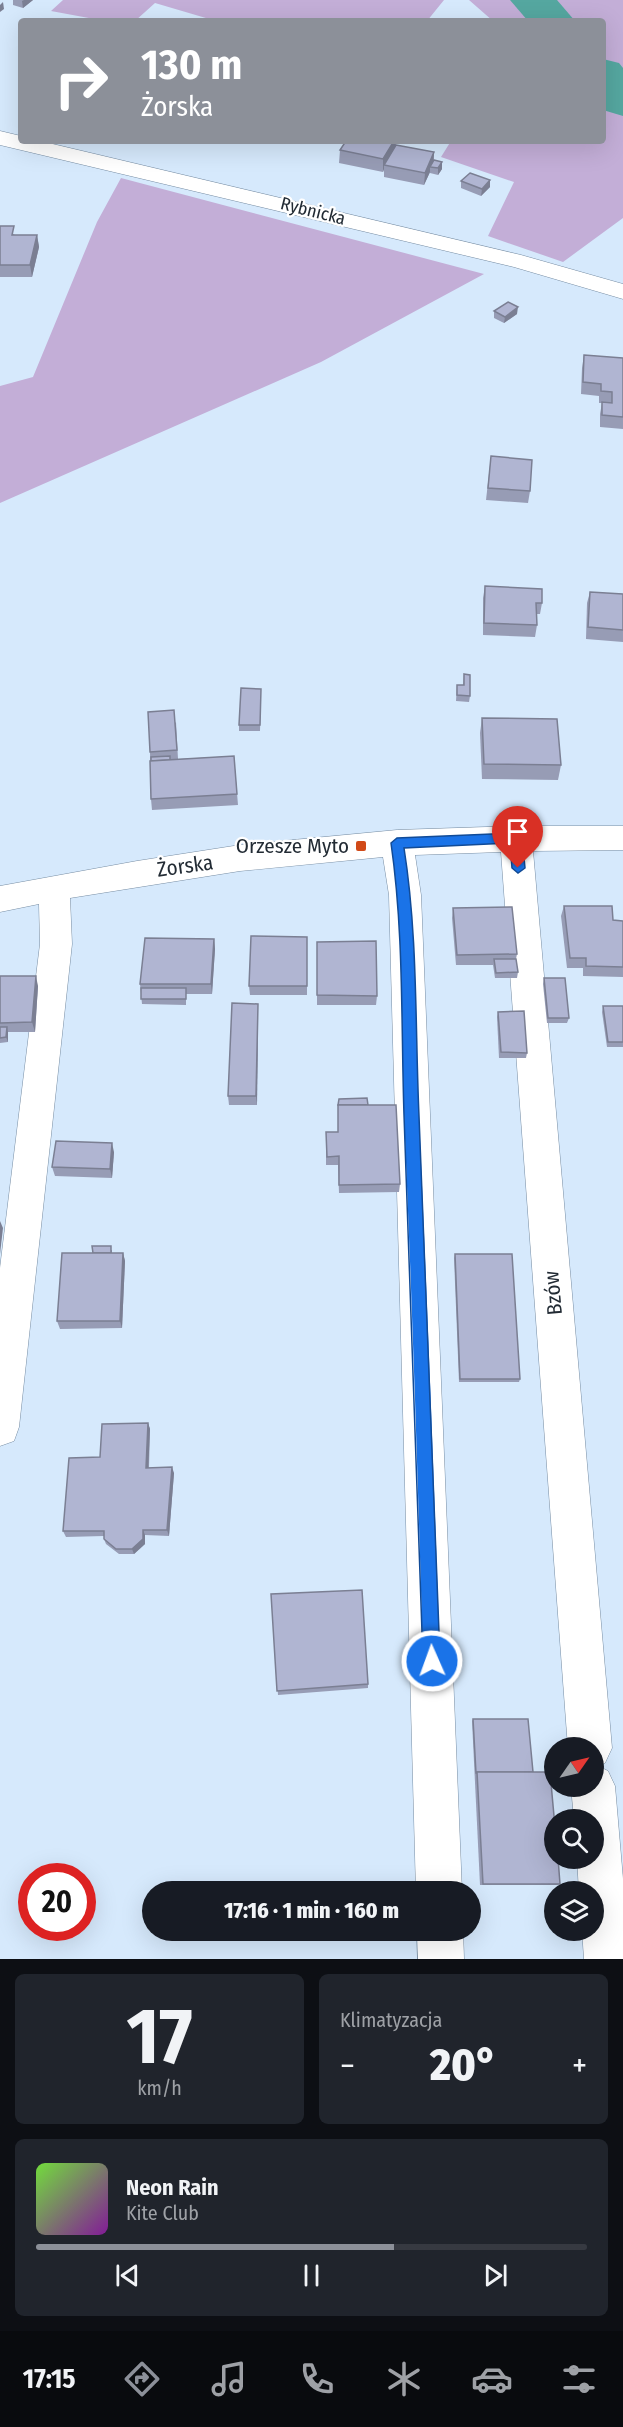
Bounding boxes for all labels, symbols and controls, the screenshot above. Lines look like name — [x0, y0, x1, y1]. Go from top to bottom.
text: 130 m — [141, 40, 242, 90]
icon: right — [42, 42, 120, 120]
text: Żorska — [141, 91, 213, 123]
street label: Rybnicka — [278, 192, 348, 230]
pin — [492, 806, 543, 868]
icon: arrive — [501, 815, 534, 848]
place label: Orzesze Myto — [236, 833, 349, 859]
marker: Orzesze Myto — [354, 839, 368, 853]
street label: Żorska — [155, 849, 215, 883]
street label: Bzów — [538, 1269, 568, 1316]
position arrow — [400, 1629, 464, 1693]
north arrow — [544, 1737, 604, 1797]
map controls — [544, 1737, 604, 1941]
button: search — [544, 1809, 604, 1869]
speed limit sign: 20 — [18, 1863, 96, 1941]
button: layers — [544, 1881, 604, 1941]
text: 17:16 · 1 min · 160 m — [224, 1897, 399, 1924]
text: 17 — [126, 1990, 193, 2084]
text: Klimatyzacja — [340, 2008, 442, 2032]
text: 20° — [430, 2038, 497, 2092]
text: − — [340, 2046, 355, 2086]
text: + — [572, 2046, 587, 2086]
text: km/h — [137, 2076, 182, 2100]
text: Neon Rain — [126, 2174, 219, 2201]
text: Kite Club — [126, 2201, 199, 2225]
icon: previous — [111, 2259, 144, 2292]
icon: pause — [295, 2259, 328, 2292]
icon: next — [479, 2259, 512, 2292]
icon: directions — [121, 2358, 163, 2400]
icon: music — [208, 2358, 250, 2400]
icon: phone — [296, 2358, 338, 2400]
icon: climate — [383, 2358, 425, 2400]
icon: car — [471, 2358, 513, 2400]
icon: filters — [558, 2358, 600, 2400]
text: 17:15 — [23, 2363, 76, 2395]

